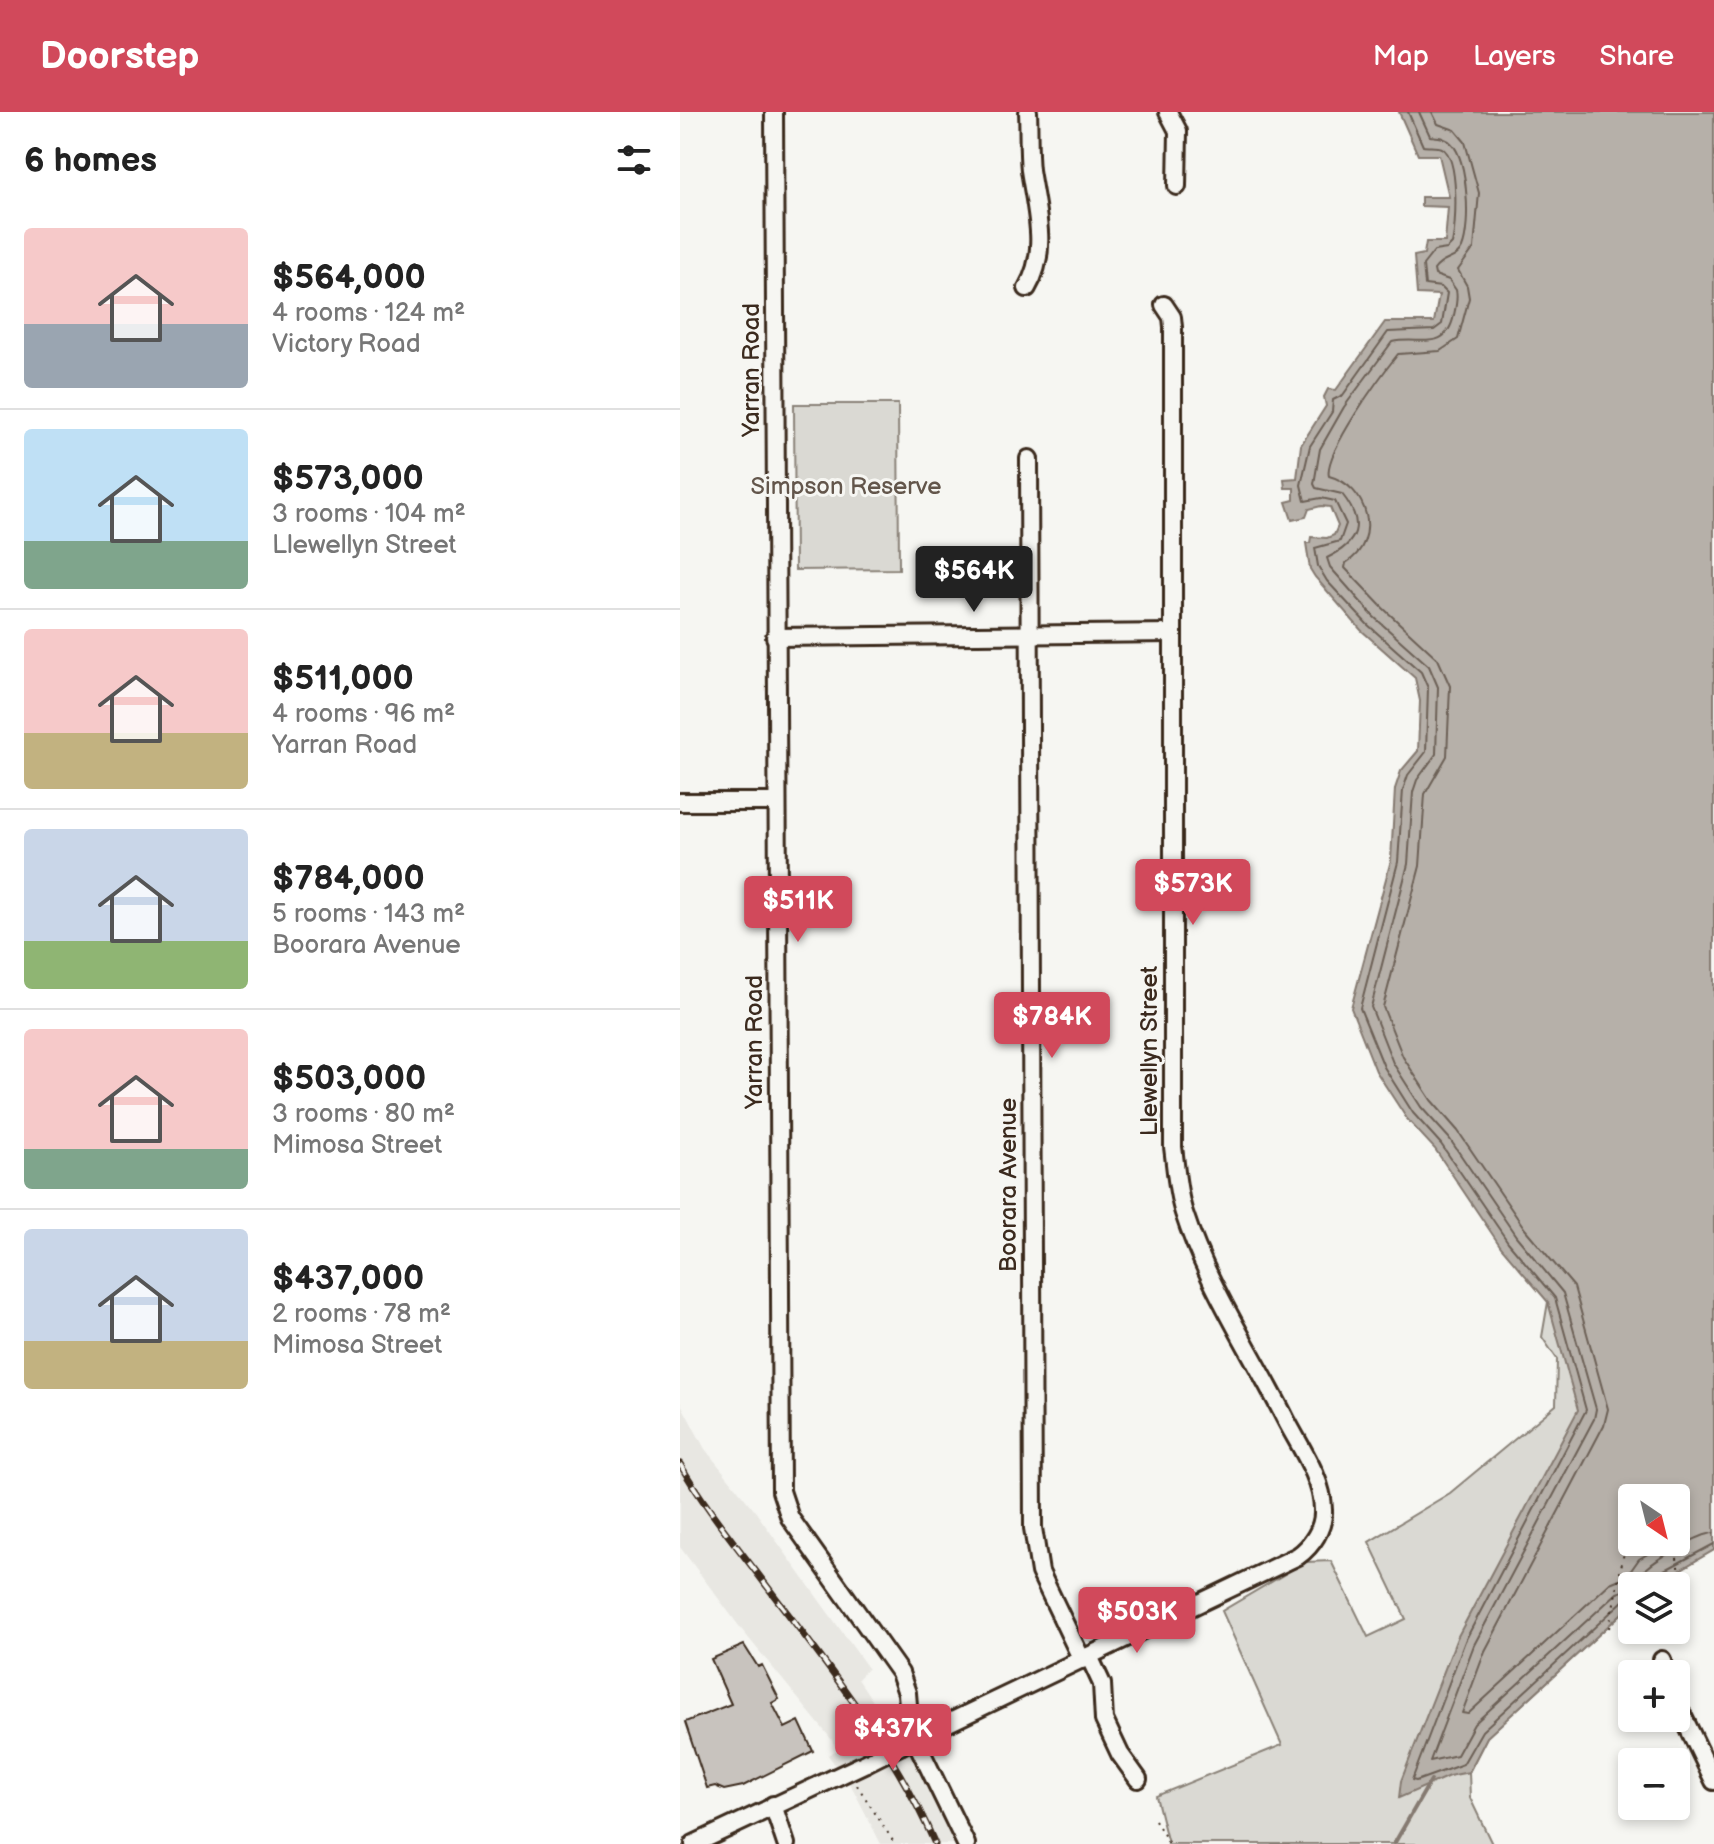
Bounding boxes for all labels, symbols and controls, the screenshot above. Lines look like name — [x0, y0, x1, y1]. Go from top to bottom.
text: Doorstep — [40, 34, 199, 79]
text: Map — [1373, 40, 1429, 73]
text: Layers — [1473, 40, 1556, 73]
text: Share — [1600, 40, 1674, 73]
icon: filters — [612, 138, 656, 182]
text: 6 homes — [24, 140, 157, 181]
text: $564,000 — [272, 257, 426, 298]
icon: home — [88, 260, 184, 356]
text: 4 rooms · 124 m² — [272, 298, 465, 329]
street label: Yarran Road — [737, 303, 766, 438]
text: Victory Road — [272, 329, 421, 360]
text: $573,000 — [272, 458, 424, 499]
icon: home — [88, 461, 184, 557]
park label: Simpson Reserve — [751, 472, 942, 501]
text: 3 rooms · 104 m² — [272, 499, 466, 530]
text: Llewellyn Street — [272, 530, 457, 561]
pin: $564K — [918, 546, 1030, 614]
text: $564K — [934, 556, 1014, 587]
text: $511,000 — [272, 658, 414, 699]
icon: home — [88, 661, 184, 757]
text: 4 rooms · 96 m² — [272, 699, 455, 730]
text: Yarran Road — [272, 730, 417, 761]
text: $784,000 — [272, 858, 425, 899]
pin: $573K — [1137, 859, 1249, 927]
icon: home — [88, 861, 184, 957]
text: $573K — [1153, 869, 1233, 900]
pin: $511K — [742, 876, 854, 944]
text: $511K — [762, 886, 834, 917]
text: 5 rooms · 143 m² — [272, 899, 465, 930]
text: Boorara Avenue — [272, 930, 461, 961]
street label: Llewellyn Street — [1135, 965, 1164, 1136]
street label: Yarran Road — [740, 975, 769, 1110]
pin: $784K — [996, 992, 1108, 1060]
text: $784K — [1012, 1002, 1092, 1033]
text: $503,000 — [272, 1058, 426, 1099]
icon: home — [88, 1061, 184, 1157]
street label: Boorara Avenue — [994, 1098, 1023, 1272]
text: 3 rooms · 80 m² — [272, 1099, 455, 1130]
text: Mimosa Street — [272, 1130, 442, 1161]
text: $437,000 — [272, 1258, 424, 1299]
icon: home — [88, 1261, 184, 1357]
text: 2 rooms · 78 m² — [272, 1299, 451, 1330]
text: Mimosa Street — [272, 1330, 442, 1361]
north arrow — [1618, 1484, 1690, 1556]
map controls — [1618, 1484, 1690, 1820]
button: layers — [1618, 1572, 1690, 1644]
pin: $503K — [1081, 1587, 1193, 1655]
text: $503K — [1096, 1597, 1178, 1628]
button: + — [1618, 1660, 1690, 1732]
pin: $437K — [837, 1704, 949, 1772]
text: $437K — [853, 1714, 933, 1745]
button: − — [1618, 1748, 1690, 1820]

